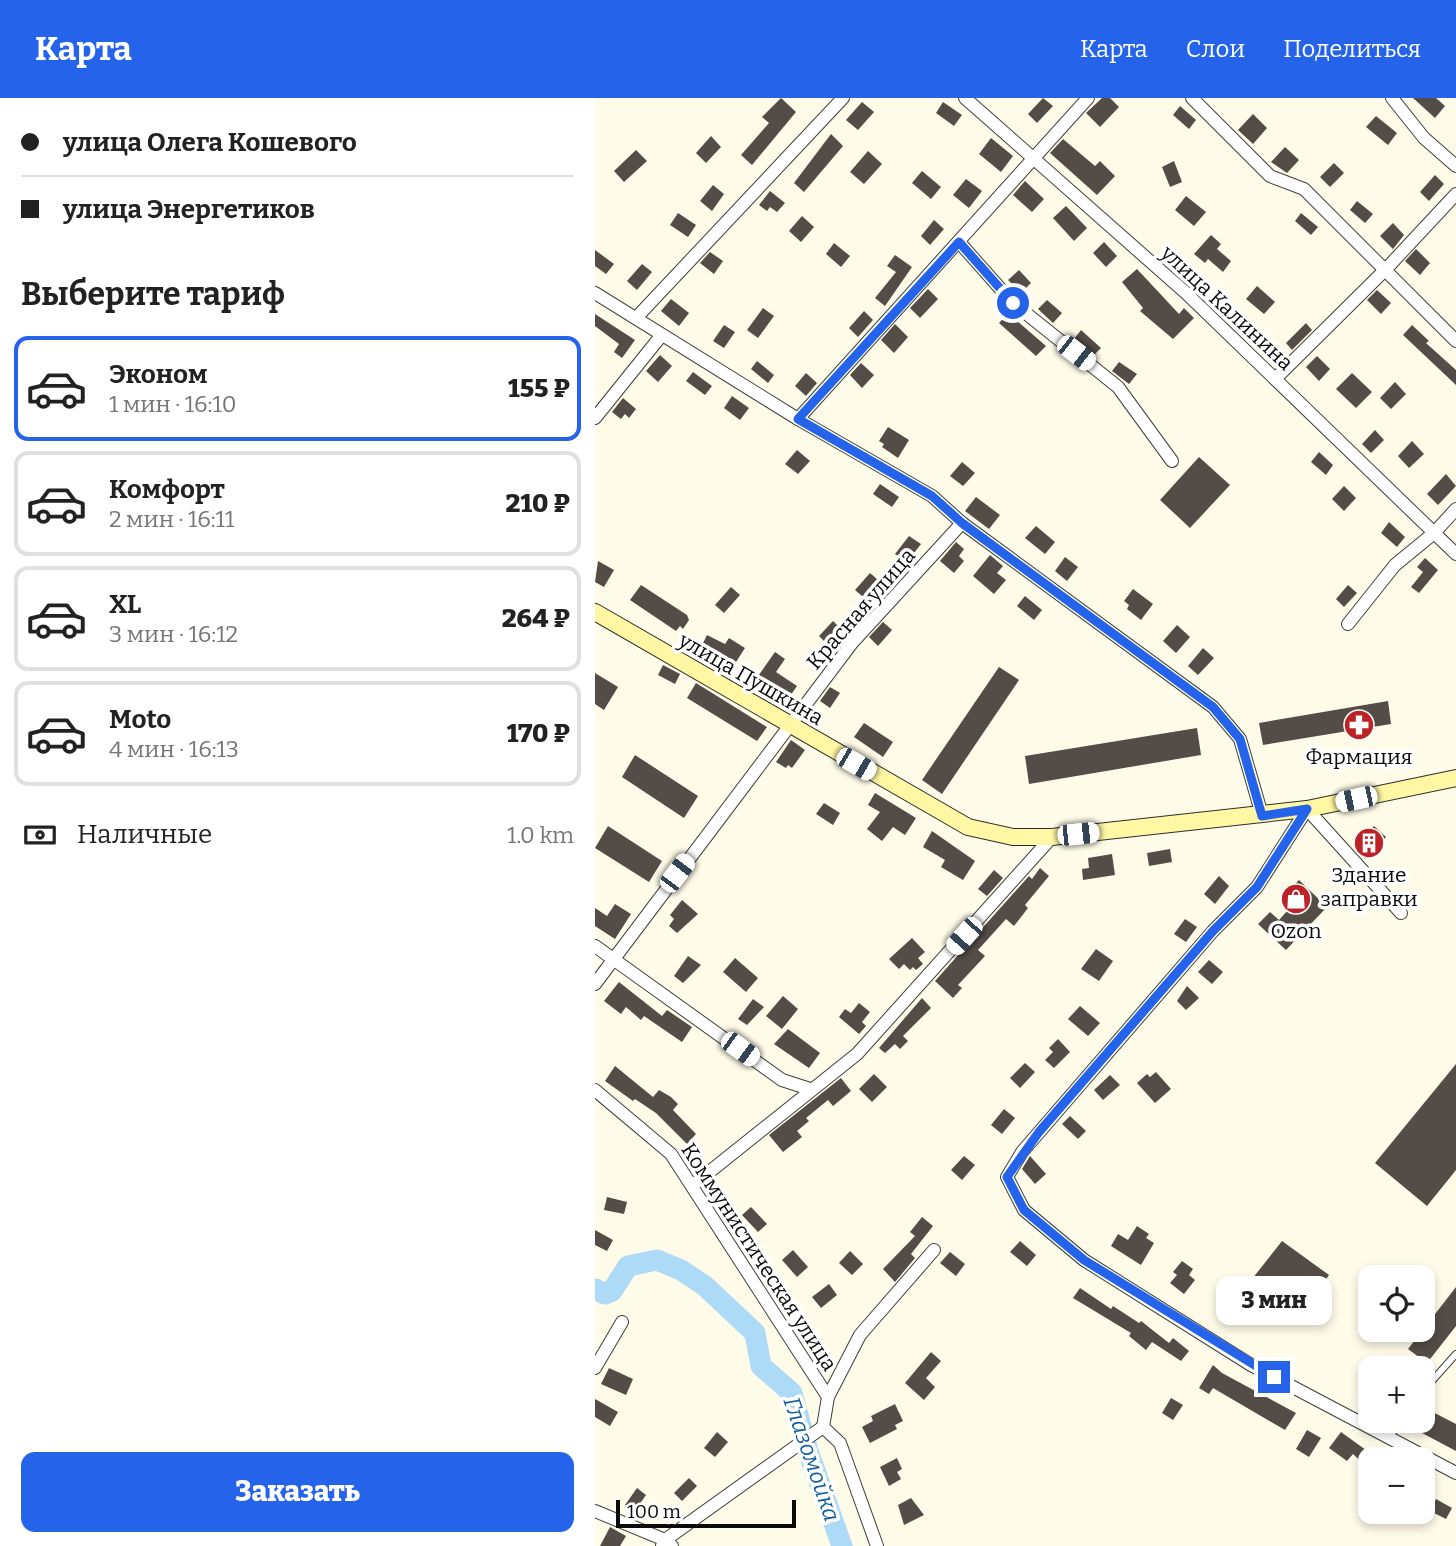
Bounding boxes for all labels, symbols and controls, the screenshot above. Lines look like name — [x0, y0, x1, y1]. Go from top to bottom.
text: Карта — [35, 29, 132, 69]
text: Карта — [1080, 35, 1148, 63]
text: Слои — [1186, 35, 1245, 63]
text: Поделиться — [1283, 35, 1421, 63]
text: улица Олега Кошевого — [63, 127, 357, 158]
text: улица Энергетиков — [63, 194, 315, 225]
street label: улица Калинина — [1155, 239, 1299, 376]
text: Выберите тариф — [21, 275, 285, 313]
route start — [997, 287, 1029, 319]
car — [1053, 332, 1100, 374]
icon: car — [25, 357, 88, 420]
text: Эконом — [109, 359, 208, 390]
text: 155 ₽ — [508, 373, 570, 404]
text: 1 мин · 16:10 — [109, 390, 237, 418]
icon: car — [25, 472, 88, 535]
text: Комфорт — [109, 474, 225, 505]
text: 210 ₽ — [506, 488, 570, 519]
text: 2 мин · 16:11 — [109, 505, 234, 533]
street label: Красная улица — [801, 543, 921, 675]
icon: car — [25, 587, 88, 650]
text: XL — [109, 589, 141, 620]
text: 264 ₽ — [502, 603, 570, 634]
text: 3 мин · 16:12 — [109, 620, 238, 648]
street label: улица Пушкина — [673, 627, 828, 731]
icon: car — [25, 702, 88, 765]
text: Moto — [109, 704, 171, 735]
pharmacy icon: Фармация — [1342, 708, 1376, 742]
text: 170 ₽ — [507, 718, 570, 749]
text: 4 мин · 16:13 — [109, 735, 239, 763]
car — [833, 744, 880, 784]
place label: Фармация — [1306, 744, 1412, 770]
car — [1334, 784, 1379, 814]
icon: cash — [21, 816, 59, 854]
text: Наличные — [77, 819, 212, 850]
text: 1.0 km — [507, 821, 574, 849]
car — [1057, 821, 1100, 847]
building icon: Здание заправки — [1352, 826, 1386, 860]
car — [656, 850, 699, 896]
place label: Здание заправки — [1320, 862, 1418, 912]
shop icon: Ozon — [1279, 882, 1313, 916]
car — [943, 913, 986, 959]
place label: Ozon — [1270, 918, 1322, 944]
car — [717, 1028, 764, 1070]
street label: Коммунистическая улица — [675, 1138, 843, 1376]
map controls — [1358, 1265, 1435, 1524]
button: locate — [1358, 1265, 1435, 1342]
callout: 3 мин — [1216, 1276, 1332, 1324]
text: 3 мин — [1241, 1286, 1307, 1314]
button: + — [1358, 1356, 1435, 1433]
route end — [1258, 1361, 1290, 1393]
water label: Глазомойка — [778, 1393, 846, 1525]
button: − — [1358, 1447, 1435, 1524]
button: Заказать — [21, 1452, 574, 1532]
scale bar — [616, 1497, 796, 1529]
text: 100 m — [627, 1500, 681, 1523]

